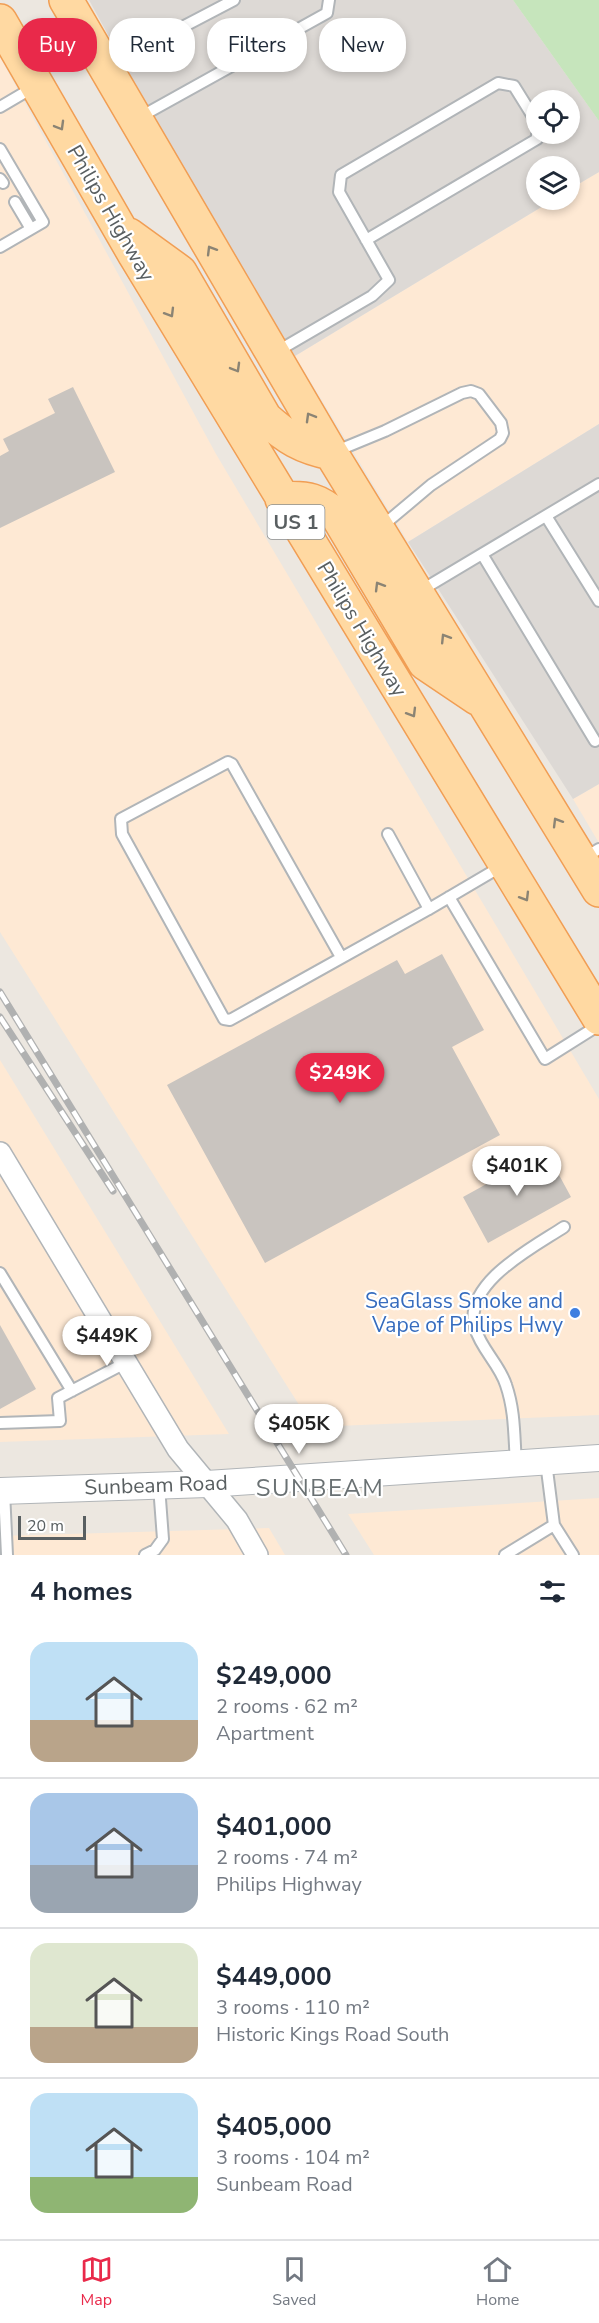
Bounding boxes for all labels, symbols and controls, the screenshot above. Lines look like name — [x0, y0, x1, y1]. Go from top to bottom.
chip: Buy — [18, 18, 97, 72]
chip: Rent — [109, 18, 195, 72]
chip: Filters — [207, 18, 307, 72]
chip: New — [319, 18, 406, 72]
map controls — [526, 90, 580, 210]
button: locate — [526, 90, 580, 144]
one-way arrow — [53, 120, 65, 131]
street label: Philips Highway — [61, 140, 162, 286]
button: layers — [526, 156, 580, 210]
one-way arrow — [207, 246, 218, 256]
one-way arrow — [162, 307, 174, 317]
one-way arrow — [228, 362, 240, 372]
one-way arrow — [306, 413, 318, 424]
road number: US 1 — [268, 505, 324, 539]
street label: Philips Highway — [311, 556, 414, 702]
one-way arrow — [374, 582, 386, 592]
one-way arrow — [440, 634, 452, 644]
one-way arrow — [405, 707, 417, 717]
one-way arrow — [553, 818, 565, 828]
one-way arrow — [518, 891, 530, 901]
pin: $249K — [298, 1053, 382, 1104]
text: $249K — [309, 1059, 371, 1086]
pin: $401K — [475, 1146, 559, 1197]
text: $401K — [486, 1152, 548, 1179]
place label: SeaGlass Smoke and Vape of Philips Hwy — [365, 1287, 563, 1339]
marker: SeaGlass Smoke and Vape of Philips Hwy — [568, 1306, 582, 1320]
pin: $449K — [65, 1316, 149, 1367]
text: $449K — [76, 1322, 138, 1349]
pin: $405K — [257, 1404, 341, 1455]
text: $405K — [268, 1410, 330, 1437]
street label: Sunbeam Road — [84, 1469, 228, 1501]
district label: SUNBEAM — [256, 1472, 384, 1504]
scale bar — [18, 1513, 86, 1540]
text: 20 m — [27, 1515, 64, 1537]
text: 4 homes — [30, 1574, 132, 1609]
icon: filters — [536, 1575, 569, 1608]
text: $249,000 — [216, 1658, 332, 1693]
icon: home — [78, 1666, 150, 1738]
text: 2 rooms · 62 m² — [216, 1693, 358, 1720]
text: Apartment — [216, 1720, 314, 1747]
text: $401,000 — [216, 1809, 332, 1844]
icon: home — [78, 1817, 150, 1889]
text: 2 rooms · 74 m² — [216, 1844, 358, 1871]
text: Philips Highway — [216, 1871, 362, 1898]
text: $449,000 — [216, 1959, 332, 1994]
icon: home — [78, 1967, 150, 2039]
text: 3 rooms · 110 m² — [216, 1994, 370, 2021]
text: Historic Kings Road South — [216, 2021, 449, 2048]
text: $405,000 — [216, 2109, 332, 2144]
icon: home — [78, 2117, 150, 2189]
text: 3 rooms · 104 m² — [216, 2144, 370, 2171]
text: Sunbeam Road — [216, 2171, 353, 2198]
tab: Map — [80, 2253, 113, 2311]
tab: Saved — [272, 2253, 316, 2311]
tab: Home — [476, 2253, 519, 2311]

